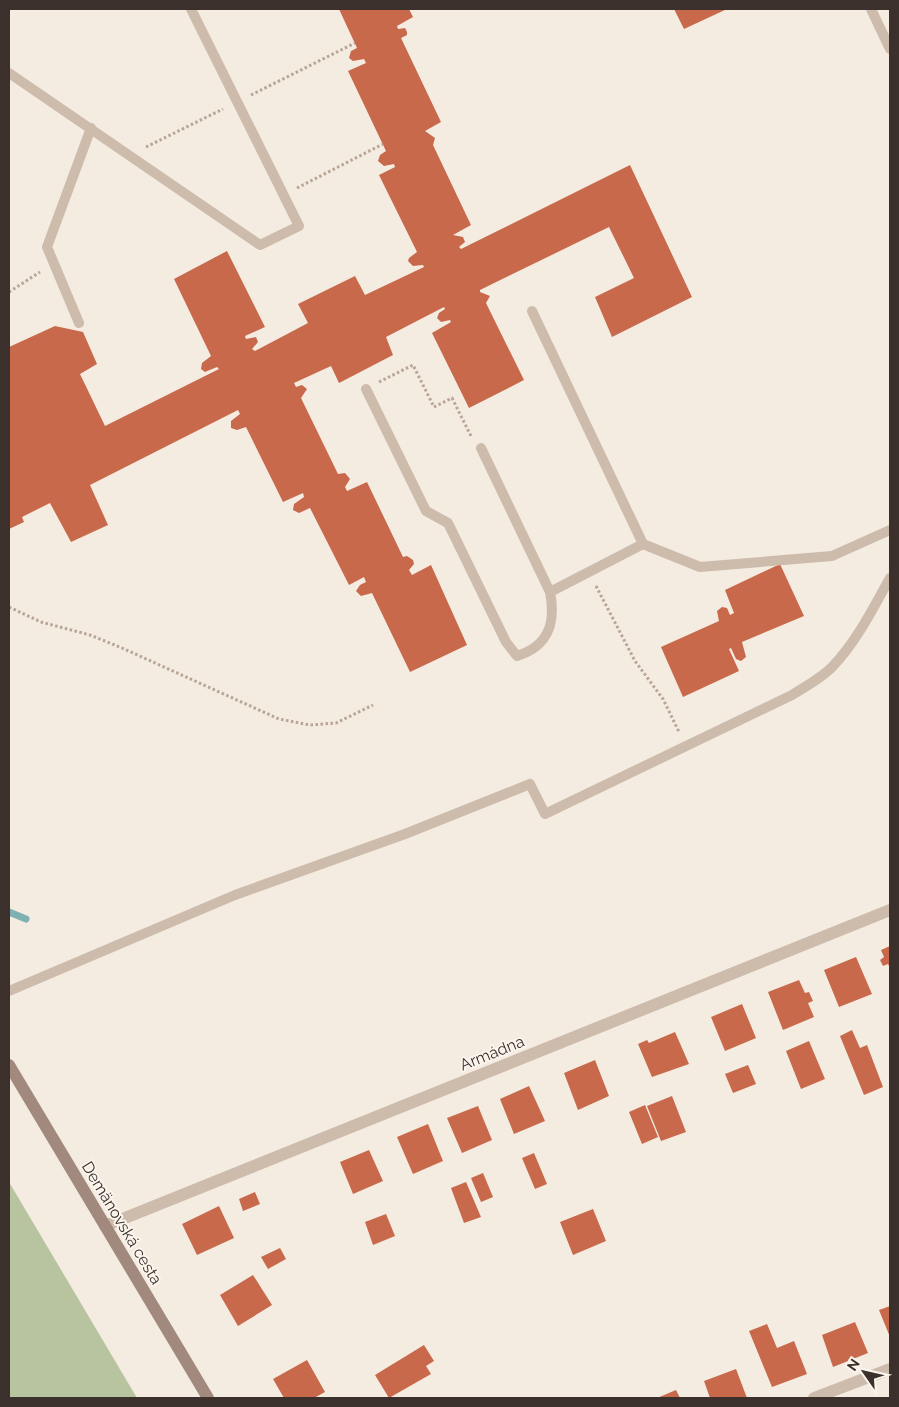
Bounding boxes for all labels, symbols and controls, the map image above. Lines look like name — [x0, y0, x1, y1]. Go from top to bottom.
street label: Armádna — [457, 1031, 527, 1075]
street label: Demänovská cesta — [78, 1158, 166, 1288]
north arrow — [839, 1347, 889, 1397]
text: N — [844, 1356, 863, 1374]

